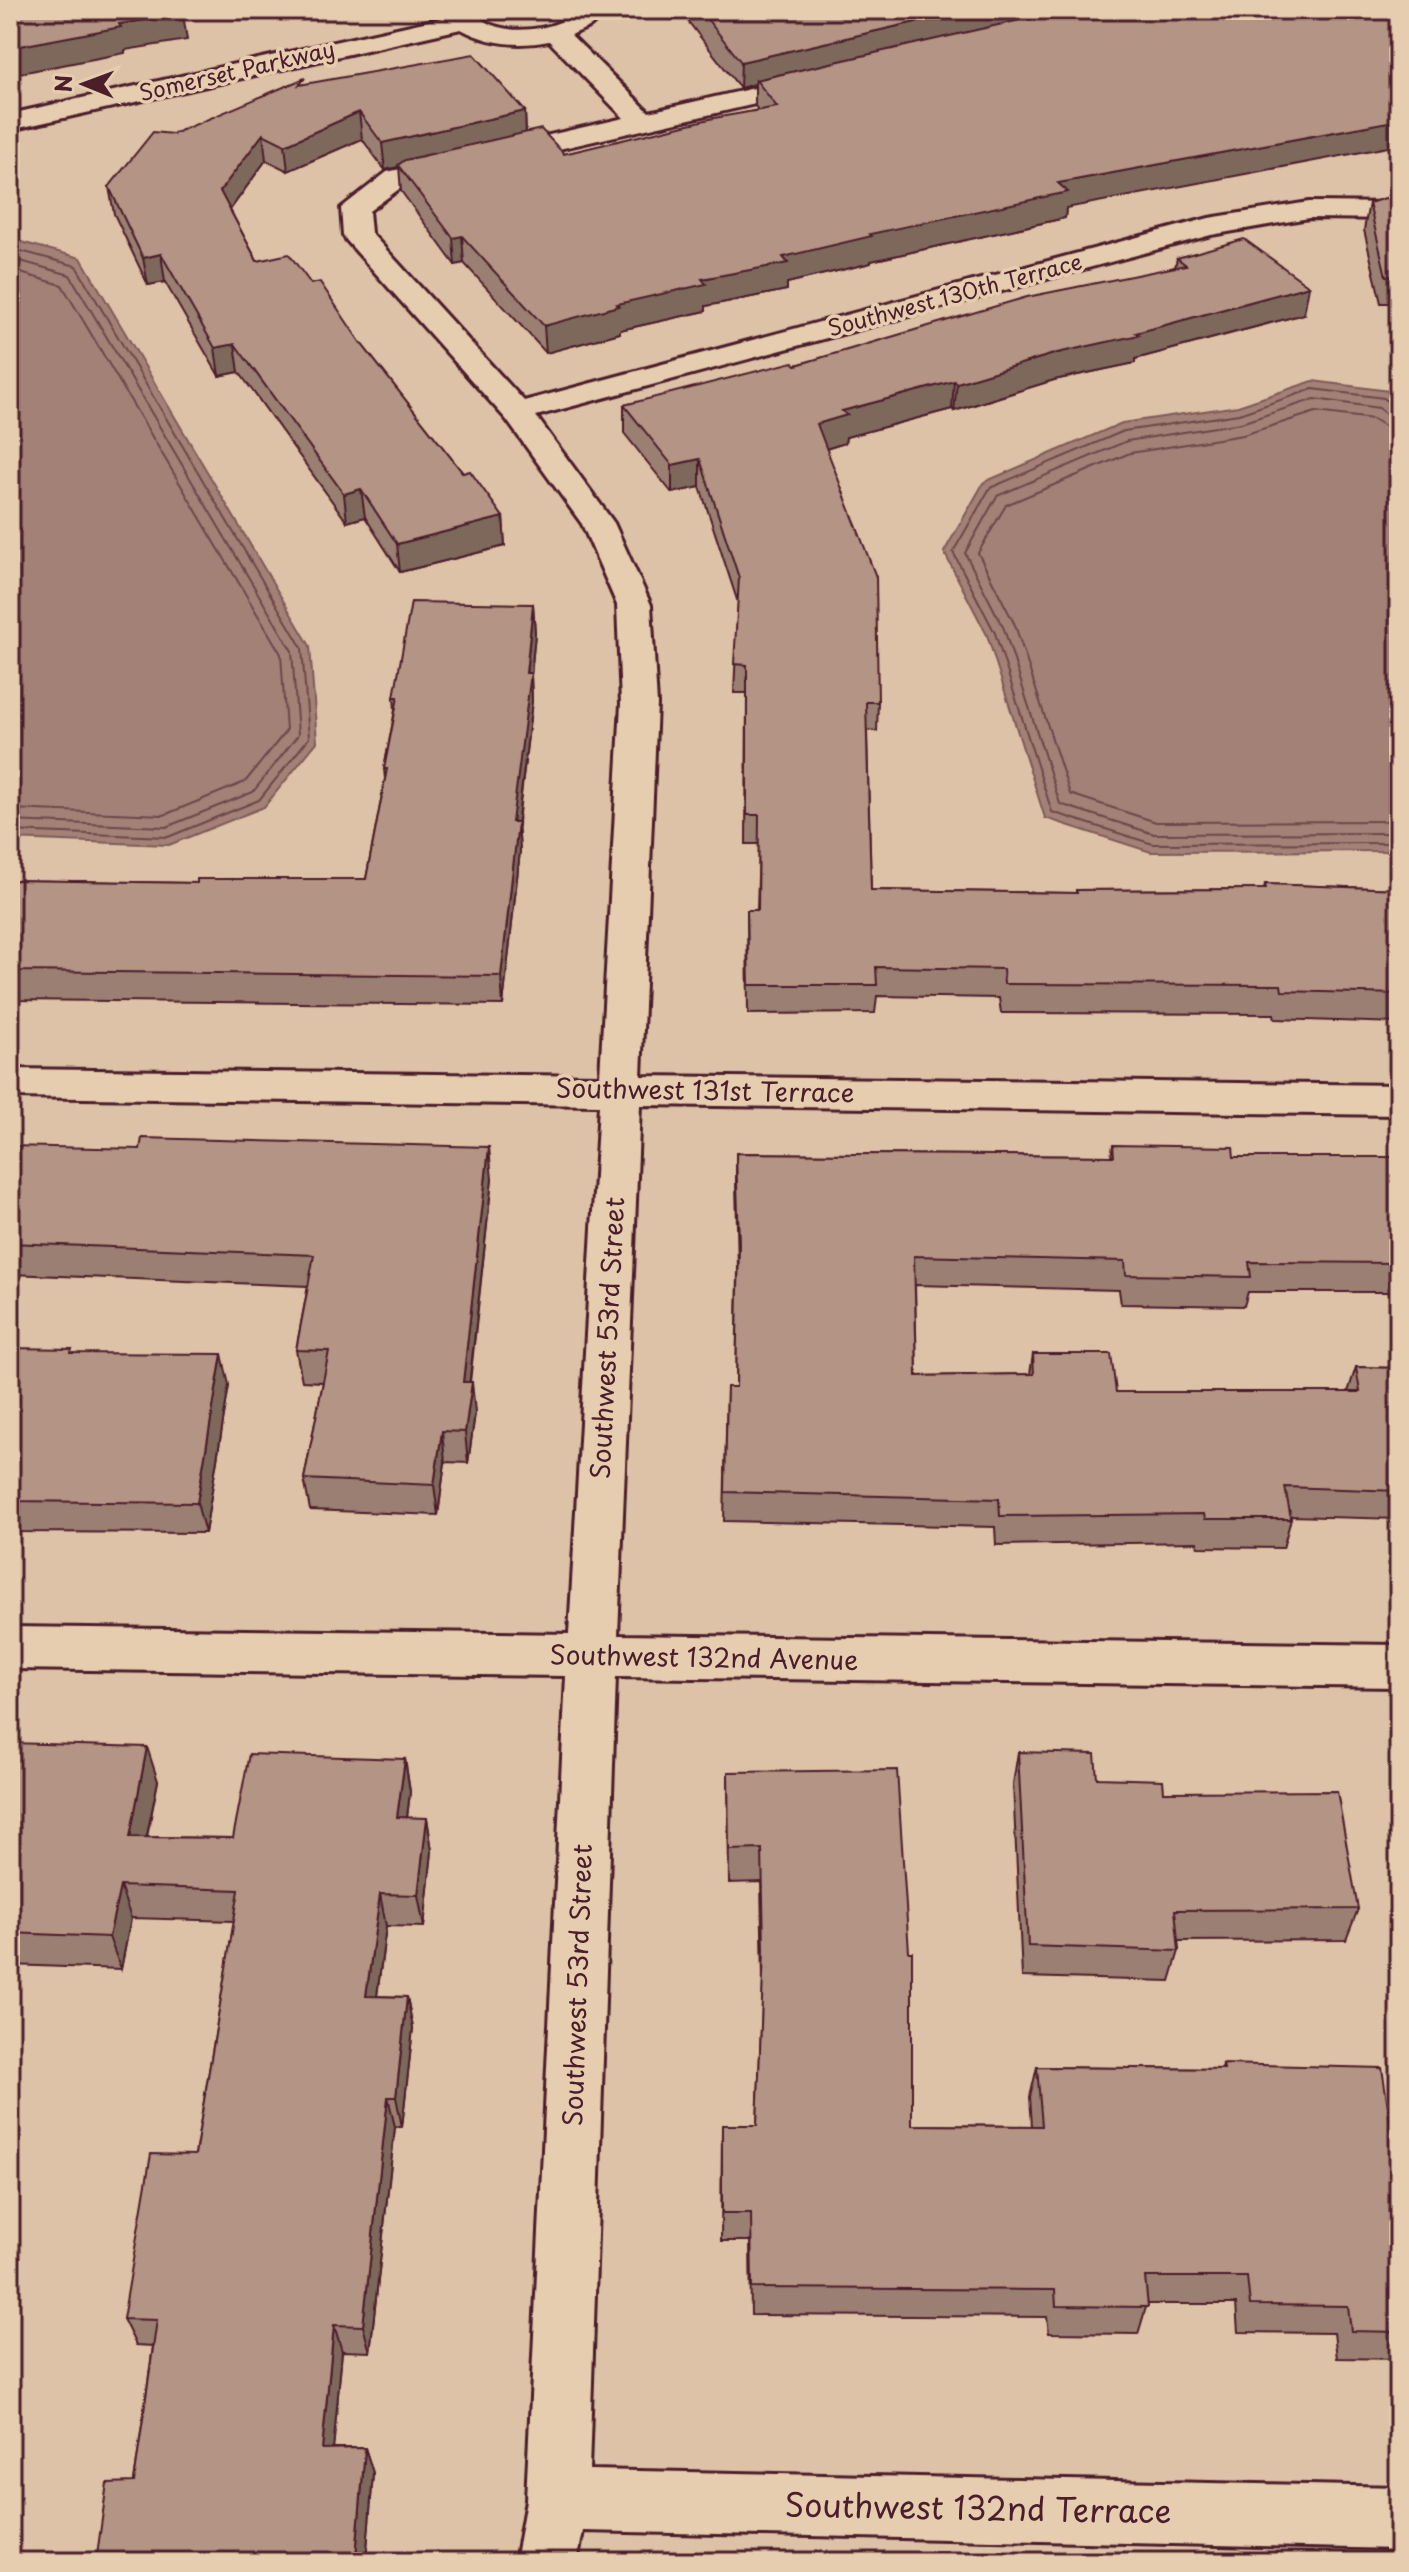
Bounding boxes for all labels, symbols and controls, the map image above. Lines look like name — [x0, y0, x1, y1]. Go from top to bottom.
street label: Somerset Parkway — [136, 31, 338, 108]
north arrow — [44, 44, 124, 124]
text: N — [46, 75, 79, 93]
street label: Southwest 130th Terrace — [824, 244, 1085, 343]
street label: Southwest 131st Terrace — [555, 1067, 855, 1112]
street label: Southwest 53rd Street — [580, 1196, 633, 1480]
street label: Southwest 132nd Avenue — [549, 1634, 859, 1679]
street label: Southwest 53rd Street — [552, 1843, 601, 2127]
street label: Southwest 132nd Terrace — [784, 2480, 1172, 2534]

